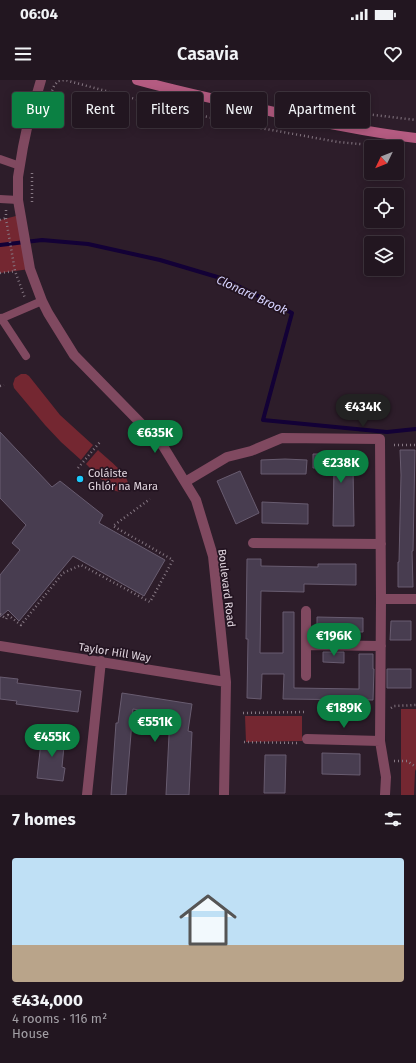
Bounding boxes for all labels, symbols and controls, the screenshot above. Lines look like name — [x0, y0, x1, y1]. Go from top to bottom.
text: 06:04 — [20, 5, 58, 23]
icon: menu — [12, 43, 34, 65]
text: Casavia — [177, 43, 239, 65]
icon: heart — [382, 43, 404, 65]
chip: Buy — [12, 92, 64, 128]
chip: Rent — [72, 92, 129, 128]
chip: Filters — [137, 92, 203, 128]
chip: New — [211, 92, 267, 128]
chip: Apartment — [275, 92, 370, 128]
north arrow — [364, 140, 404, 180]
map controls — [364, 140, 404, 276]
button: locate — [364, 188, 404, 228]
button: layers — [364, 236, 404, 276]
water label: Clonard Brook — [214, 272, 290, 318]
pin: €434K — [335, 394, 391, 428]
text: €434K — [345, 399, 381, 414]
pin: €635K — [127, 420, 183, 454]
text: €635K — [137, 425, 173, 440]
pin: €238K — [313, 450, 369, 484]
text: €238K — [323, 455, 359, 470]
place label: Coláiste Ghlór na Mara — [88, 467, 158, 493]
marker: Coláiste Ghlór na Mara — [75, 474, 85, 484]
street label: Boulevard Road — [215, 548, 238, 628]
pin: €196K — [306, 623, 362, 657]
text: €196K — [316, 628, 352, 643]
street label: Taylor Hill Way — [78, 640, 153, 665]
pin: €189K — [316, 695, 372, 729]
text: €189K — [326, 700, 362, 715]
pin: €551K — [127, 709, 183, 743]
text: €551K — [137, 714, 173, 729]
pin: €455K — [24, 724, 80, 758]
text: €455K — [34, 729, 70, 744]
icon: filters — [382, 808, 404, 830]
text: 7 homes — [12, 809, 76, 830]
icon: home — [172, 884, 244, 956]
text: €434,000 — [12, 990, 83, 1011]
text: 4 rooms · 116 m² — [12, 1011, 107, 1026]
text: House — [12, 1026, 49, 1041]

